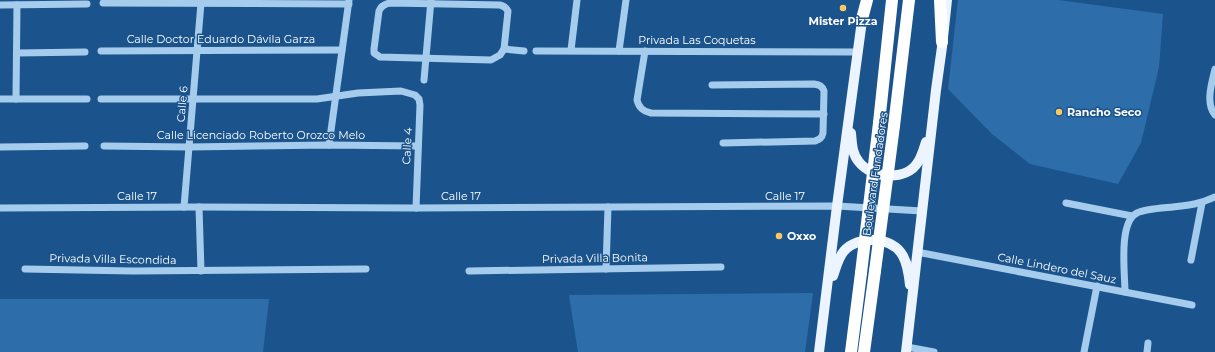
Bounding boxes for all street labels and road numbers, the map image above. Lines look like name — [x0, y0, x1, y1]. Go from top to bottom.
street label: Calle Doctor Eduardo Dávila Garza — [127, 32, 315, 46]
street label: Privada Las Coquetas — [638, 33, 756, 47]
street label: Calle 6 — [173, 85, 191, 123]
street label: Boulevard Fundadores — [859, 110, 891, 237]
street label: Calle 4 — [399, 126, 415, 165]
street label: Calle Licenciado Roberto Orozco Melo — [157, 128, 365, 142]
street label: Calle 17 — [117, 189, 157, 203]
street label: Calle 17 — [441, 189, 481, 203]
street label: Calle 17 — [765, 189, 805, 203]
street label: Privada Villa Bonita — [542, 250, 648, 266]
street label: Calle Lindero del Sauz — [996, 250, 1118, 286]
street label: Privada Villa Escondida — [49, 251, 177, 267]

